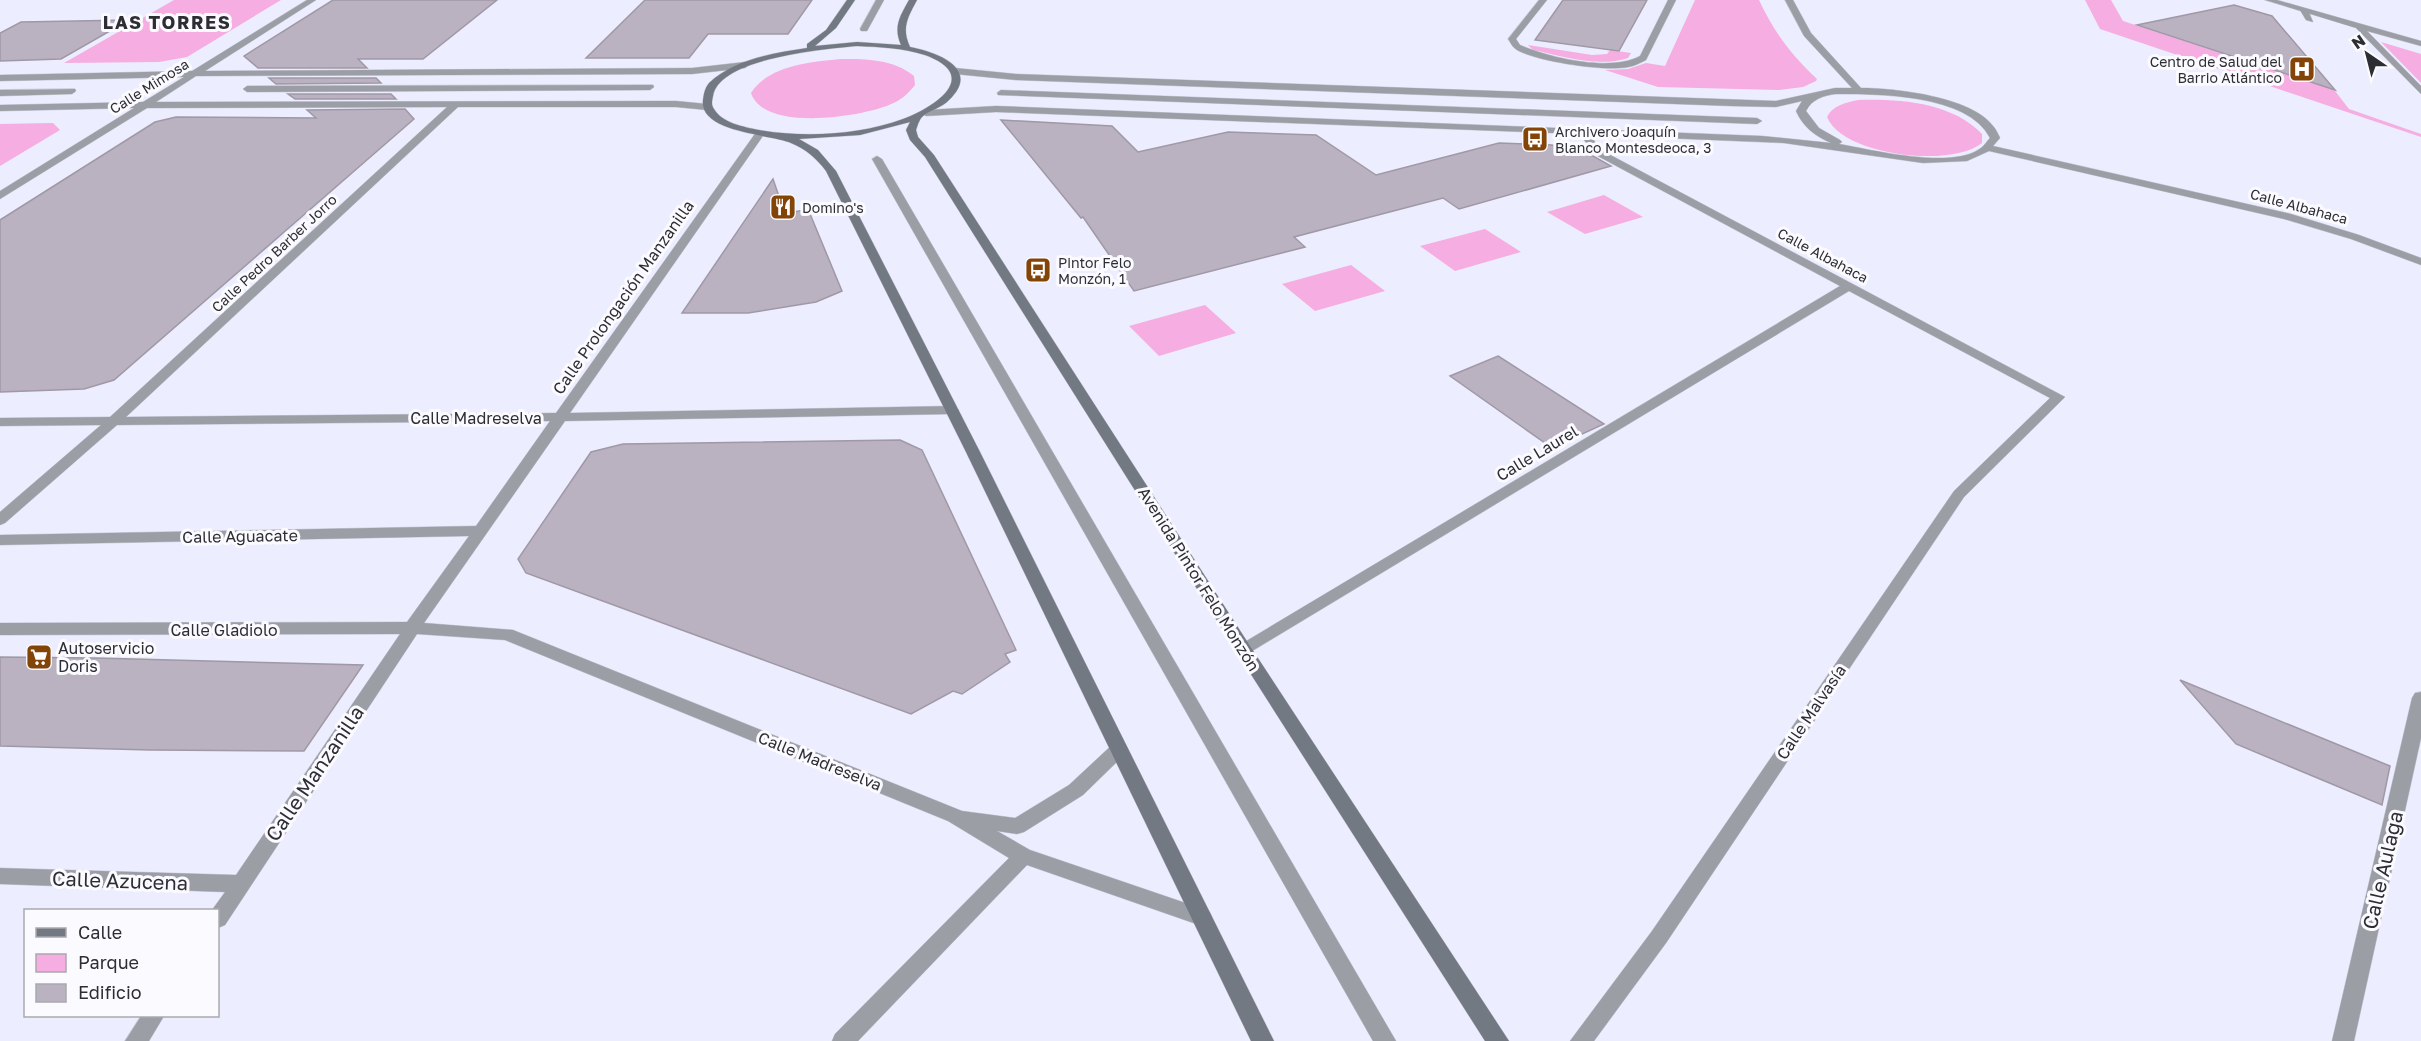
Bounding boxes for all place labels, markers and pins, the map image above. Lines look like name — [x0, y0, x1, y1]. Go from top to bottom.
place label: Centro de Salud del Barrio Atlántico — [2150, 53, 2282, 86]
hospital icon: Centro de Salud del Barrio Atlántico — [2287, 54, 2317, 84]
place label: Archivero Joaquín Blanco Montesdeoca, 3 — [1555, 123, 1712, 156]
bus stop icon: Archivero Joaquín Blanco Montesdeoca, 3 — [1520, 124, 1550, 154]
restaurant icon: Domino's — [768, 192, 798, 222]
place label: Domino's — [802, 199, 864, 216]
place label: Pintor Felo Monzón, 1 — [1058, 254, 1131, 287]
bus stop icon: Pintor Felo Monzón, 1 — [1023, 255, 1053, 285]
place label: Autoservicio Doris — [58, 638, 154, 676]
supermarket icon: Autoservicio Doris — [24, 642, 54, 672]

